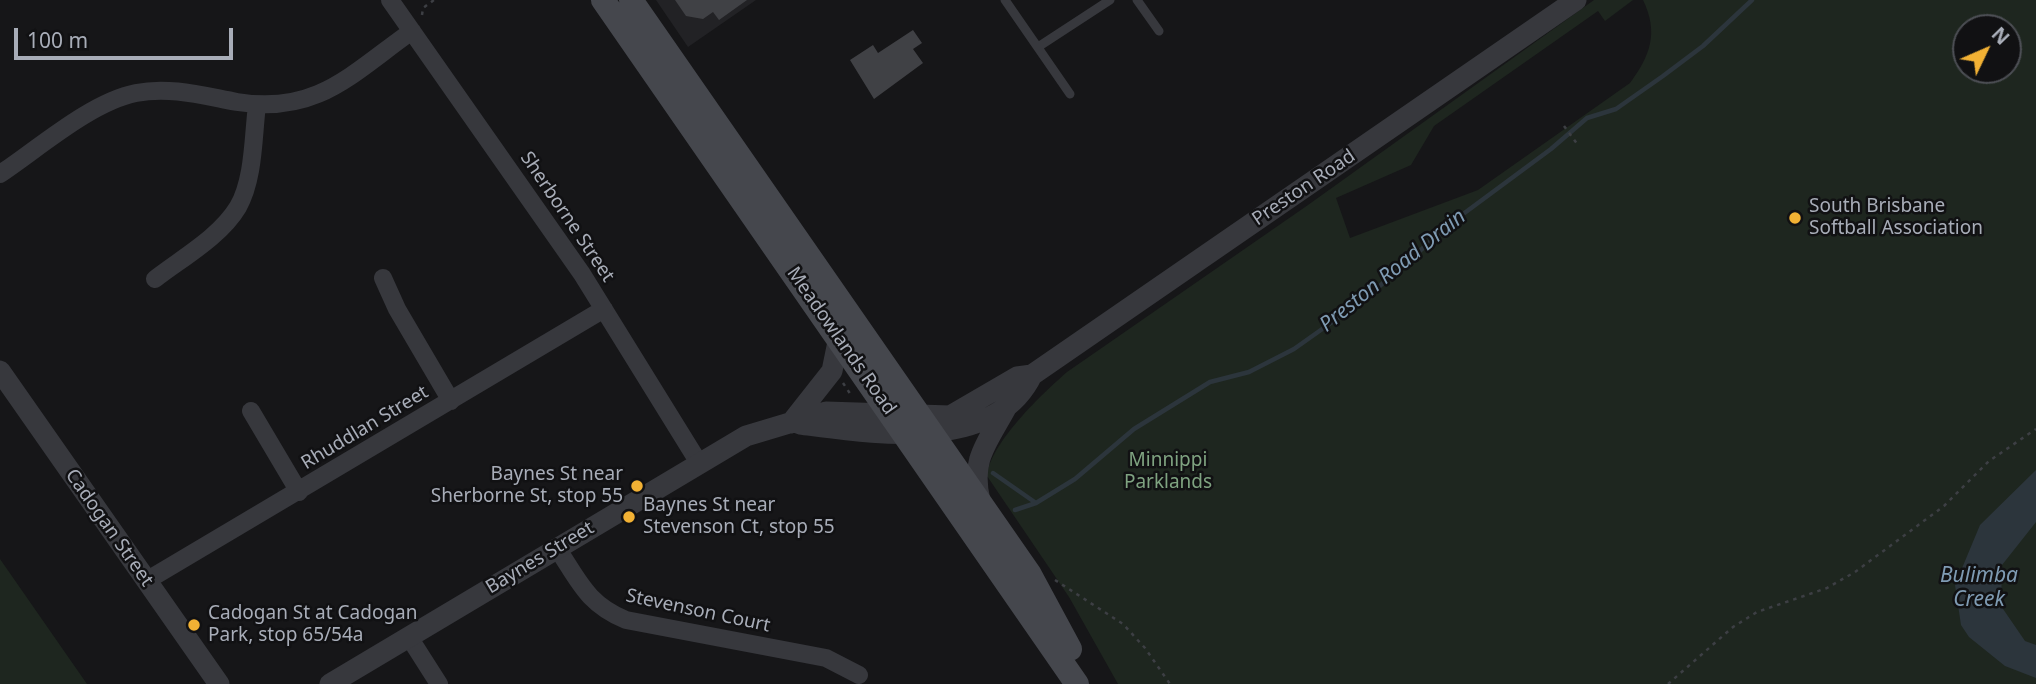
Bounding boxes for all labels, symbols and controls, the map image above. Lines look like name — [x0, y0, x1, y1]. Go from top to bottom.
scale bar — [18, 14, 236, 58]
north arrow — [1952, 14, 2022, 84]
text: N — [1986, 21, 2015, 50]
text: 100 m — [27, 26, 88, 54]
street label: Preston Road — [1248, 145, 1360, 231]
street label: Sherborne Street — [515, 148, 619, 286]
place label: South Brisbane Softball Association — [1809, 196, 1983, 240]
water label: Preston Road Drain — [1315, 204, 1471, 338]
marker: South Brisbane Softball Association — [1787, 210, 1803, 226]
street label: Meadowlands Road — [781, 263, 901, 419]
street label: Rhuddlan Street — [297, 381, 433, 475]
park label: Minnippi Parklands — [1124, 450, 1212, 494]
place label: Baynes St near Sherborne St, stop 55 — [431, 464, 623, 508]
street label: Cadogan Street — [60, 465, 158, 591]
marker: Baynes St near Sherborne St, stop 55 — [629, 478, 645, 494]
place label: Baynes St near Stevenson Ct, stop 55 — [643, 495, 835, 539]
marker: Baynes St near Stevenson Ct, stop 55 — [621, 509, 637, 525]
street label: Baynes Street — [482, 517, 598, 599]
water label: Bulimba Creek — [1940, 563, 2018, 613]
street label: Stevenson Court — [624, 585, 772, 637]
place label: Cadogan St at Cadogan Park, stop 65/54a — [208, 603, 417, 647]
marker: Cadogan St at Cadogan Park, stop 65/54a — [186, 617, 202, 633]

